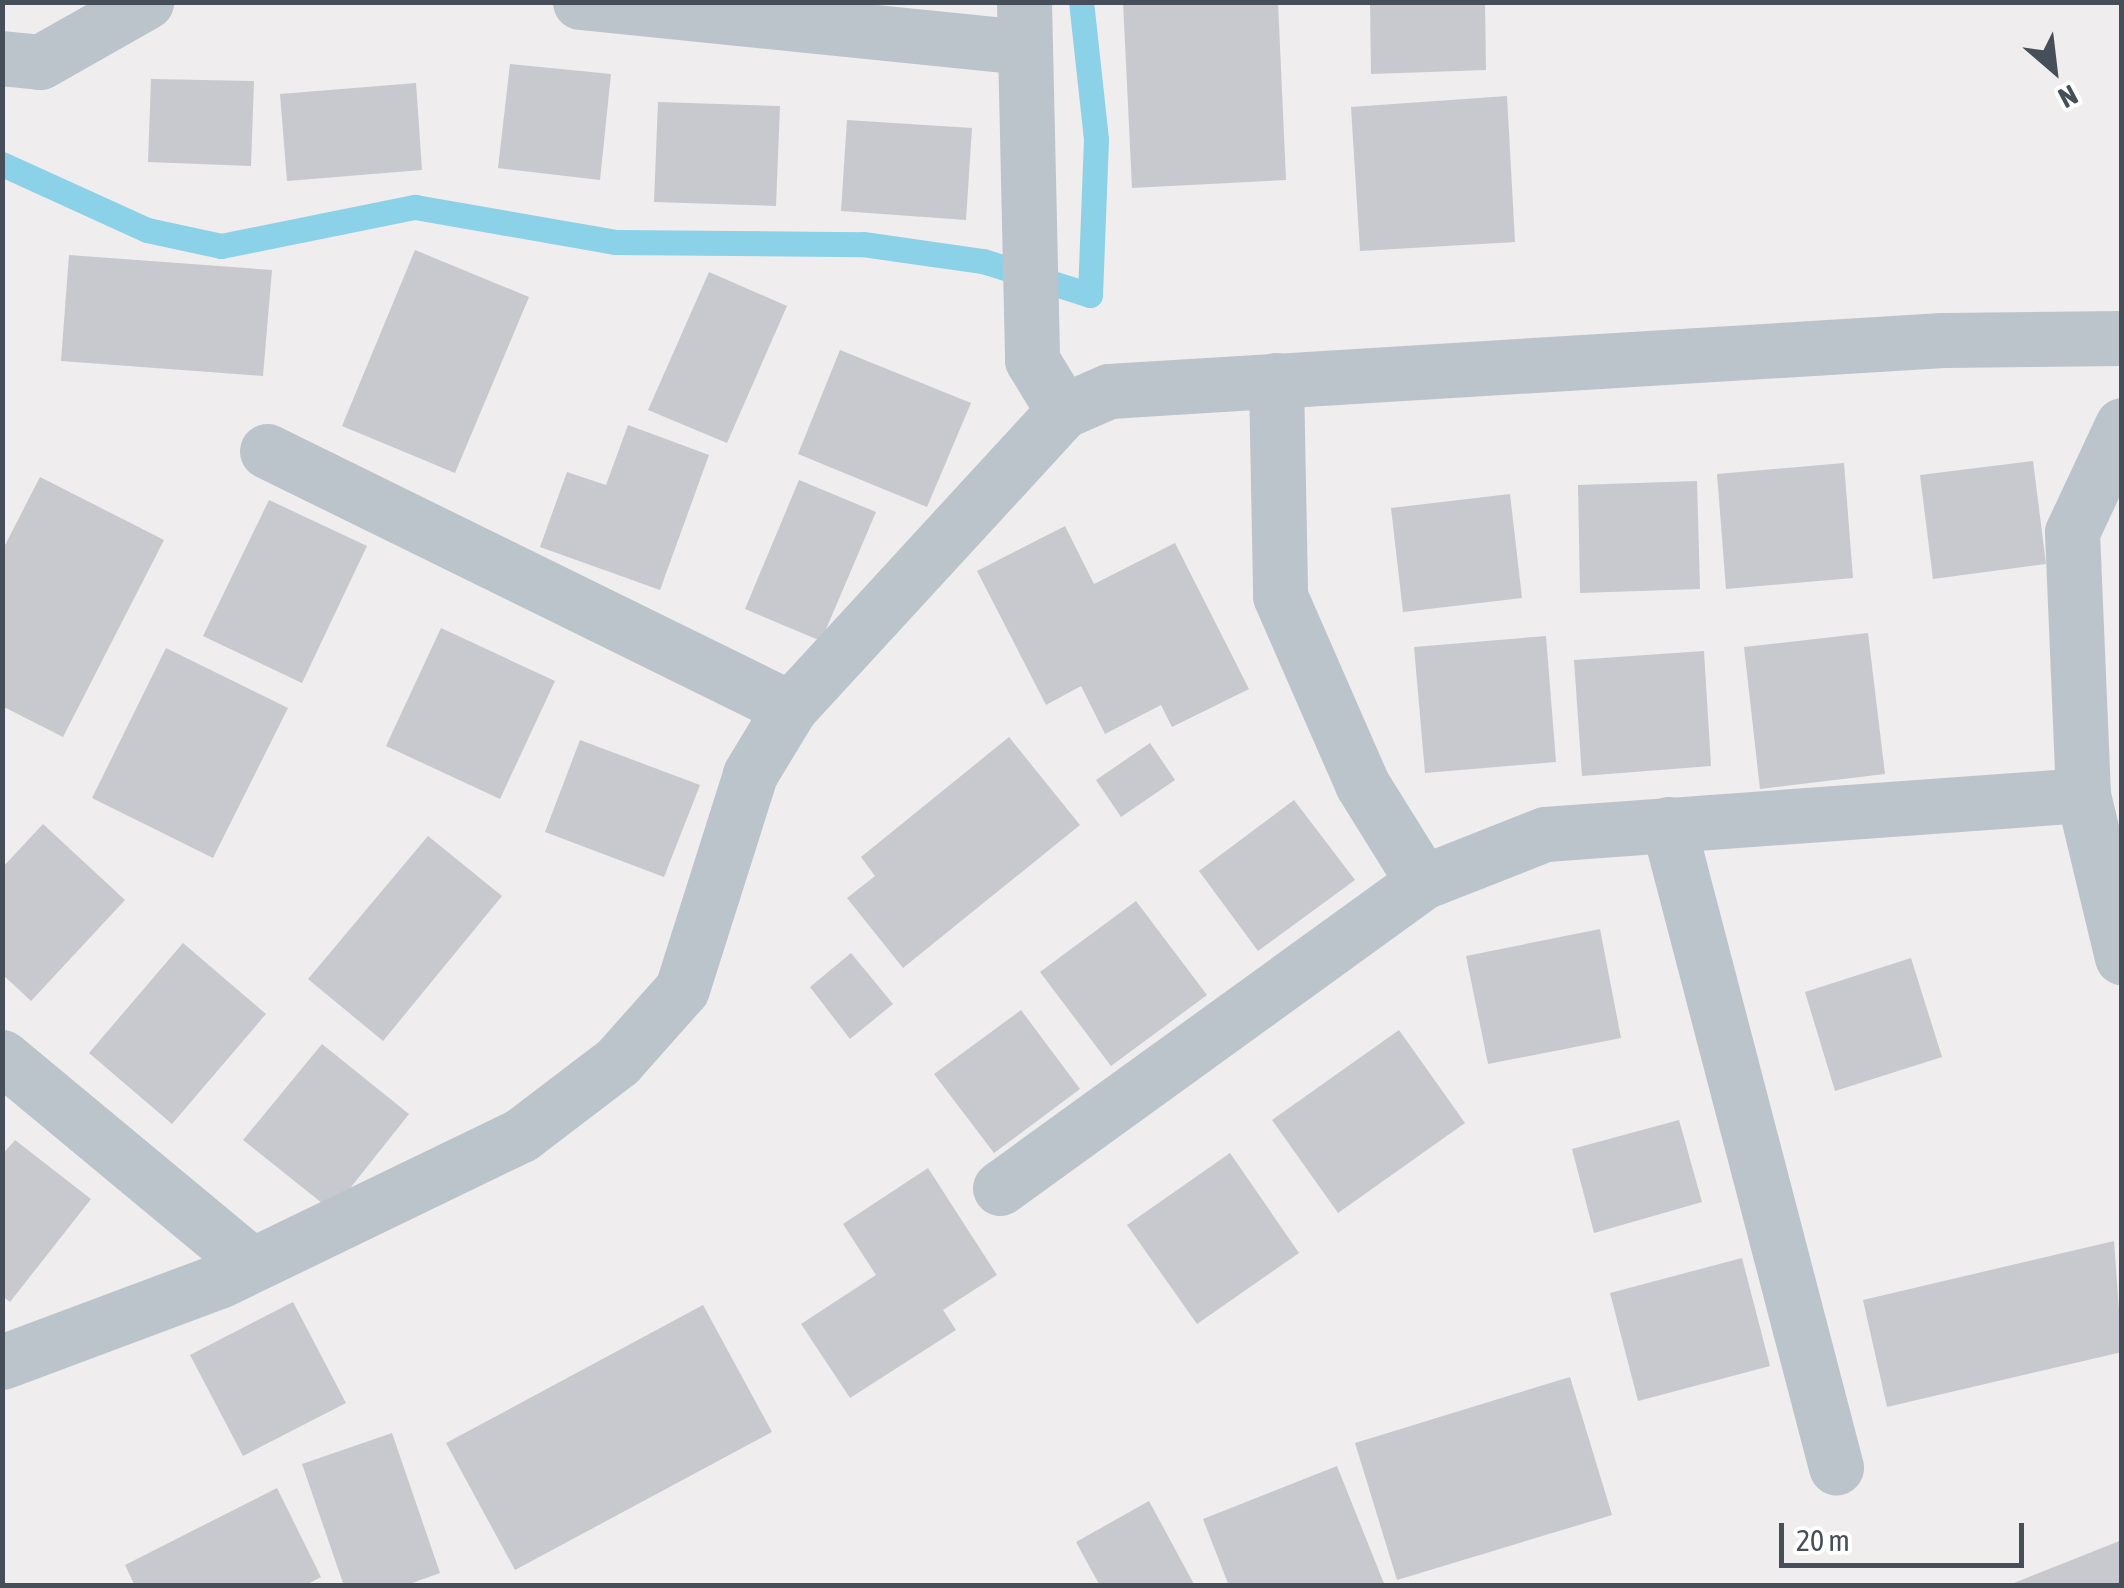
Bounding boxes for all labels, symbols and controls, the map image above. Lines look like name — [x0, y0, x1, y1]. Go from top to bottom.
north arrow — [2004, 20, 2104, 120]
text: N — [2053, 78, 2083, 114]
scale bar — [1784, 1503, 2029, 1565]
text: 20 m — [1796, 1523, 1850, 1557]

